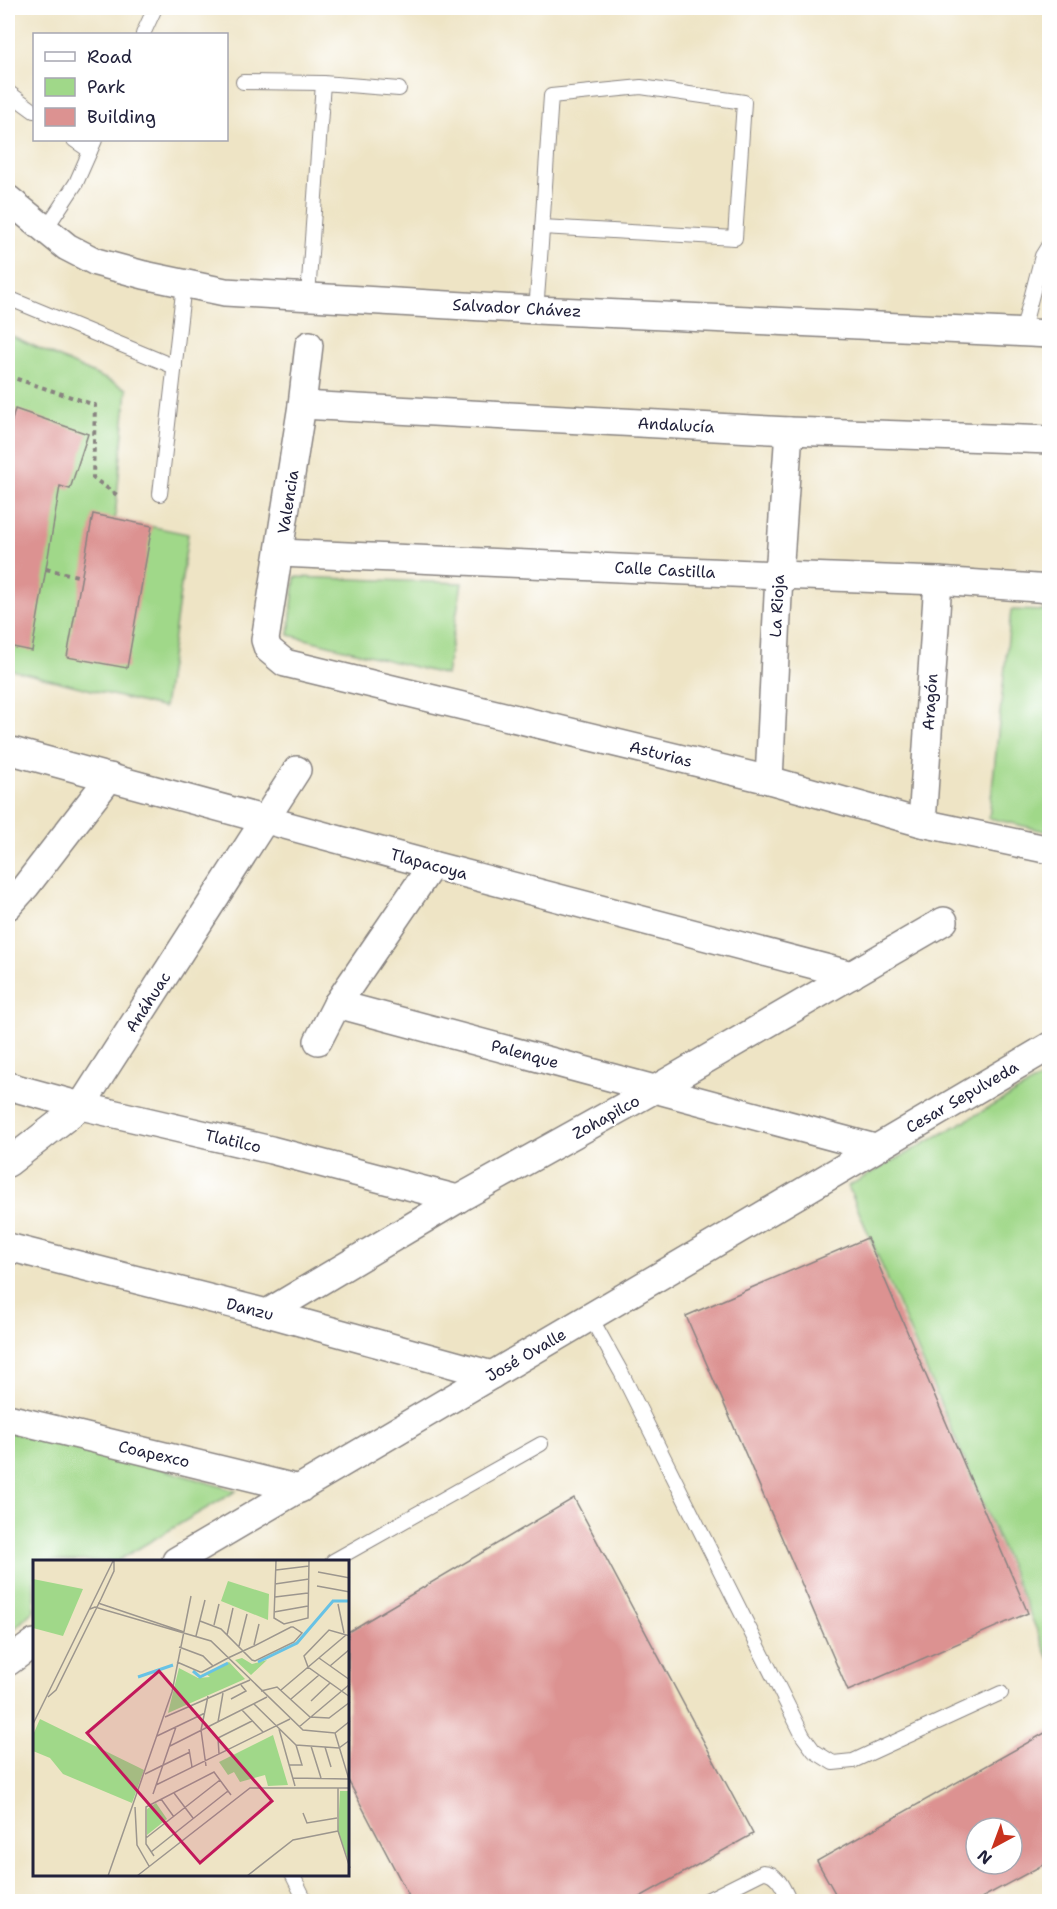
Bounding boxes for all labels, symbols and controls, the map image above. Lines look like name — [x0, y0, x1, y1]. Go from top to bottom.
legend — [33, 33, 228, 141]
text: Road — [87, 45, 132, 69]
text: Park — [87, 75, 126, 99]
text: Building — [87, 105, 156, 129]
street label: Salvador Chávez — [452, 294, 582, 322]
street label: Andalucía — [637, 413, 715, 437]
street label: Valencia — [273, 468, 303, 535]
street label: Calle Castilla — [614, 557, 716, 583]
street label: La Rioja — [765, 574, 789, 638]
street label: Aragón — [918, 673, 942, 731]
street label: Asturias — [627, 736, 695, 772]
street label: Tlapacoya — [388, 844, 470, 884]
street label: Anáhuac — [121, 968, 175, 1036]
street label: Palenque — [489, 1035, 561, 1073]
street label: Cesar Sepulveda — [902, 1056, 1022, 1138]
street label: Zohapilco — [569, 1090, 643, 1144]
street label: Tlatilco — [203, 1124, 263, 1158]
street label: Danzu — [224, 1293, 276, 1325]
street label: José Ovalle — [482, 1324, 570, 1386]
street label: Coapexco — [116, 1436, 192, 1472]
inset map — [33, 1560, 350, 1876]
north arrow — [964, 1816, 1024, 1876]
text: N — [973, 1845, 996, 1869]

